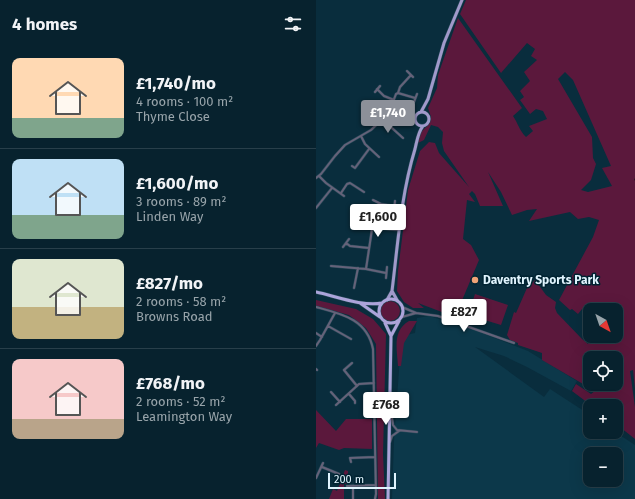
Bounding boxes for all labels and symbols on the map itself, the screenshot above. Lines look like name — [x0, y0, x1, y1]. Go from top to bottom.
pin: £1,740 — [355, 100, 421, 134]
pin: £1,600 — [345, 204, 411, 238]
place label: Daventry Sports Park — [483, 273, 599, 287]
marker: Daventry Sports Park — [470, 275, 480, 285]
pin: £827 — [440, 299, 488, 333]
north arrow — [583, 303, 623, 343]
pin: £768 — [362, 392, 410, 426]
scale bar — [328, 471, 396, 490]

